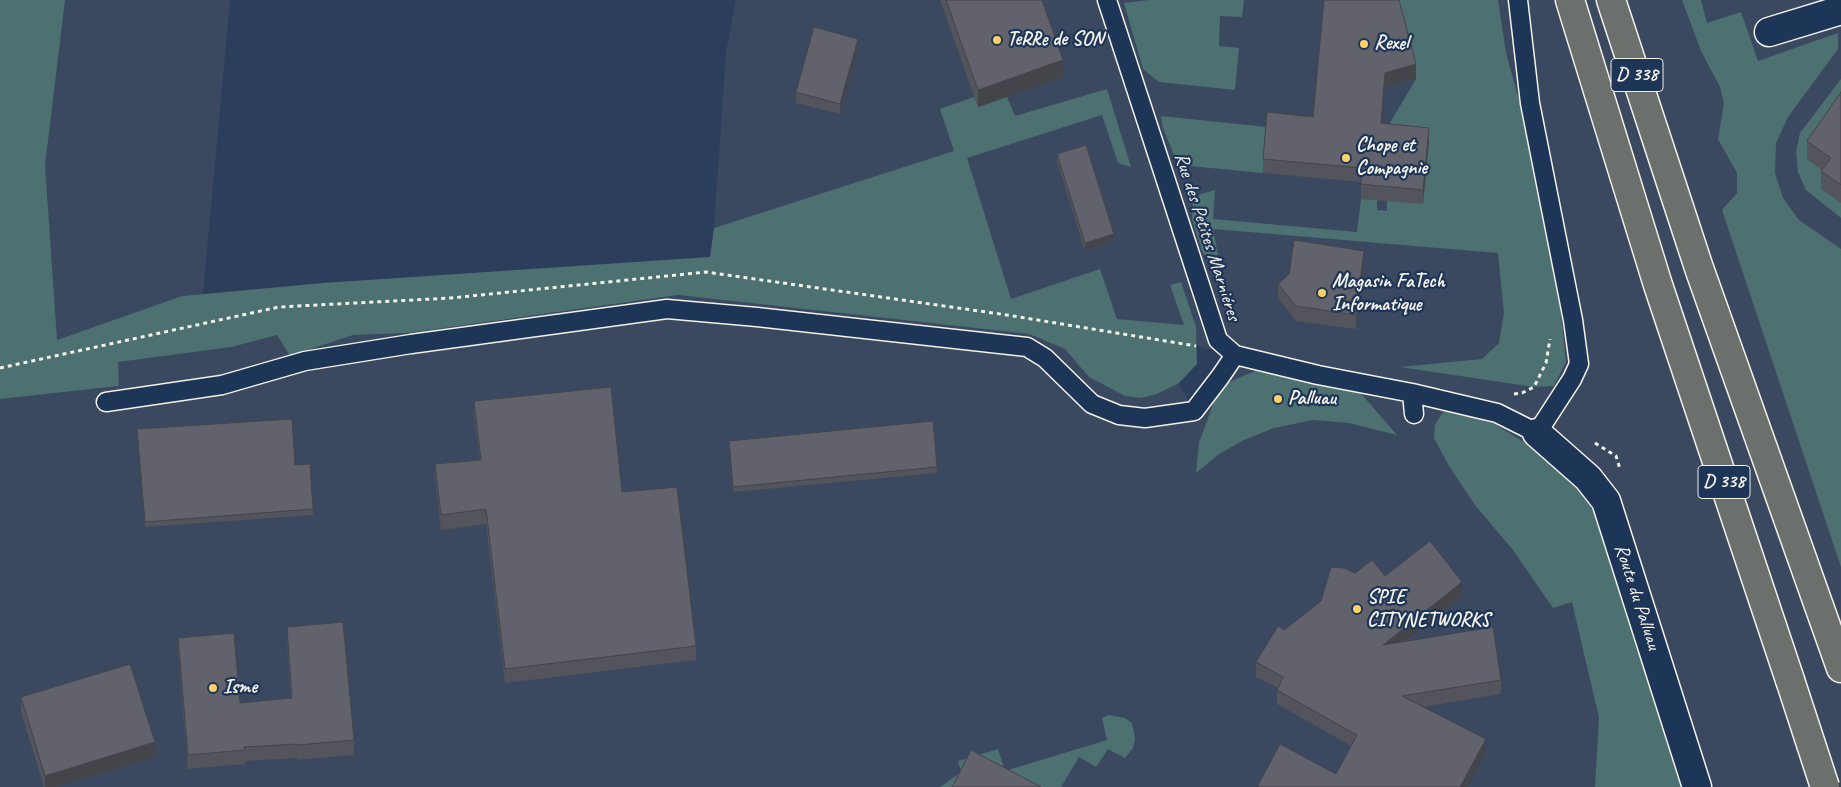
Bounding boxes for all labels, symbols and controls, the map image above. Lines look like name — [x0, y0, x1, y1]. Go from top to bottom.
place label: TeRRe de SON — [1007, 28, 1104, 52]
place label: Rexel — [1374, 32, 1408, 56]
marker: TeRRe de SON — [991, 34, 1003, 46]
marker: Rexel — [1358, 38, 1370, 50]
road number: D 338 — [1611, 58, 1663, 92]
place label: Chope et Compagnie — [1356, 134, 1427, 181]
street label: Rue des Petites Marniéres — [1168, 150, 1246, 324]
marker: Chope et Compagnie — [1340, 152, 1352, 164]
place label: Magasin FaTech Informatique — [1332, 270, 1445, 317]
marker: Magasin FaTech Informatique — [1316, 287, 1328, 299]
place label: Palluau — [1288, 387, 1336, 411]
marker: Palluau — [1272, 393, 1284, 405]
road number: D 338 — [1698, 466, 1750, 498]
street label: Route du Palluau — [1609, 541, 1665, 653]
place label: SPIE CITYNETWORKS — [1367, 586, 1490, 633]
marker: SPIE CITYNETWORKS — [1351, 603, 1363, 615]
place label: Isme — [223, 676, 257, 700]
marker: Isme — [207, 682, 219, 694]

